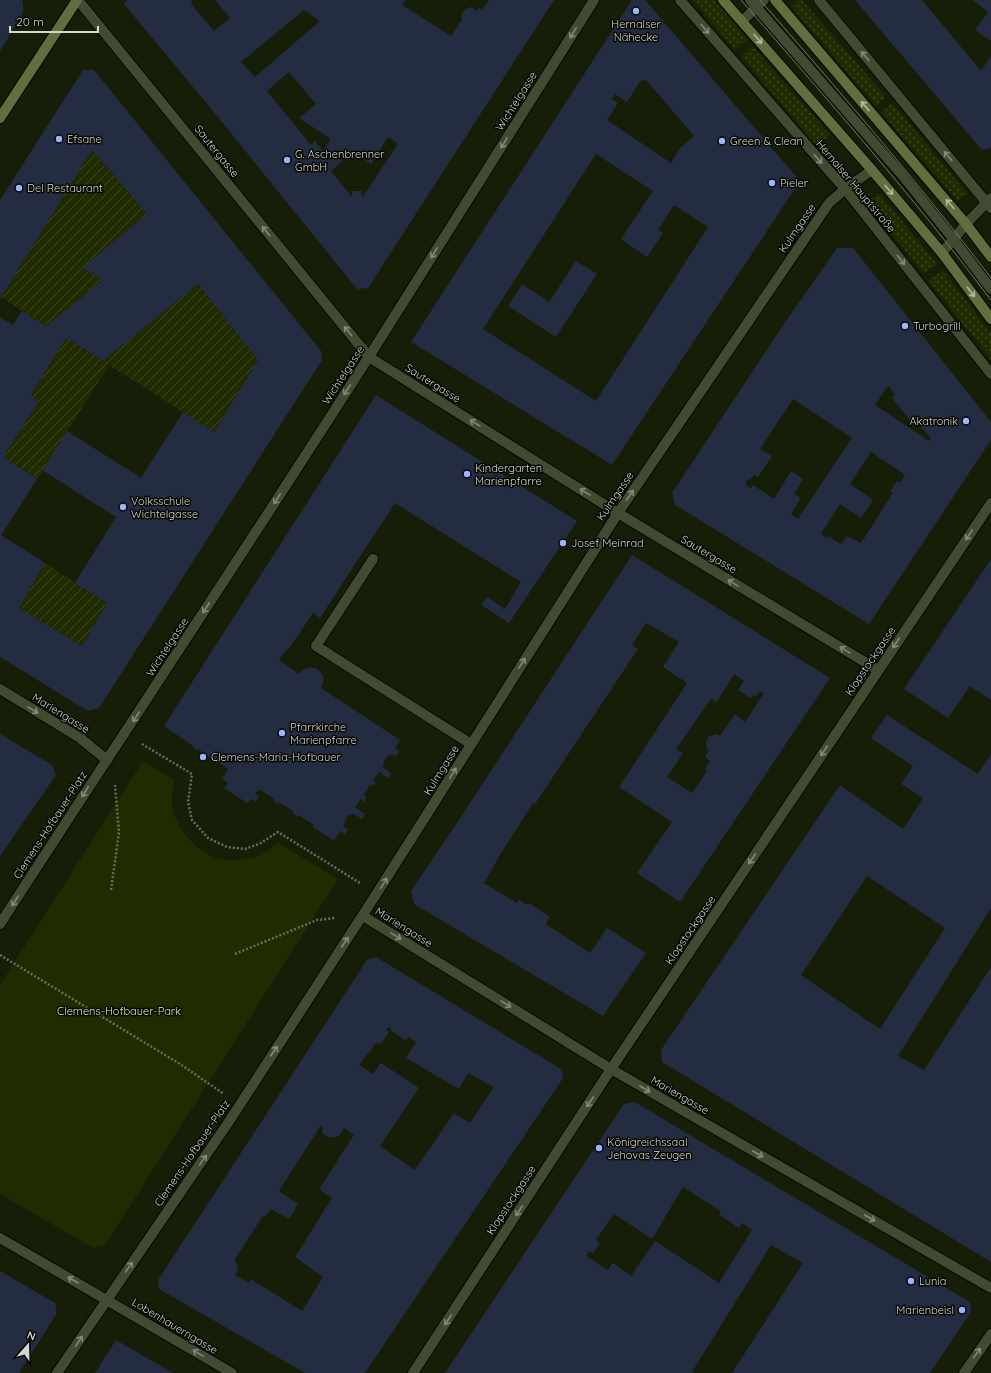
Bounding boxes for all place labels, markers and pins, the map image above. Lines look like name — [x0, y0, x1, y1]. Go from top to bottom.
marker: Hernalser Nähecke — [631, 6, 641, 16]
place label: Hernalser Nähecke — [611, 17, 662, 44]
place label: Efsane — [67, 132, 102, 146]
marker: Efsane — [54, 134, 64, 144]
place label: Green & Clean — [730, 134, 803, 148]
marker: Green & Clean — [717, 136, 727, 146]
place label: G. Aschenbrenner GmbH — [295, 147, 385, 174]
marker: G. Aschenbrenner GmbH — [282, 155, 292, 165]
place label: Pieler — [780, 176, 809, 190]
marker: Pieler — [767, 178, 777, 188]
place label: Del Restaurant — [27, 181, 103, 195]
marker: Del Restaurant — [14, 183, 24, 193]
place label: Turbogrill — [913, 319, 961, 333]
marker: Turbogrill — [900, 321, 910, 331]
place label: Akatronik — [909, 414, 958, 428]
marker: Akatronik — [961, 416, 971, 426]
place label: Kindergarten Marienpfarre — [475, 461, 542, 488]
marker: Kindergarten Marienpfarre — [462, 469, 472, 479]
place label: Volksschule Wichtelgasse — [131, 494, 198, 521]
marker: Volksschule Wichtelgasse — [118, 502, 128, 512]
place label: Josef Meinrad — [571, 536, 644, 550]
marker: Josef Meinrad — [558, 538, 568, 548]
place label: Pfarrkirche Marienpfarre — [290, 720, 357, 747]
marker: Pfarrkirche Marienpfarre — [277, 728, 287, 738]
place label: Clemens-Maria-Hofbauer — [211, 750, 341, 764]
marker: Clemens-Maria-Hofbauer — [198, 752, 208, 762]
place label: Königreichssaal Jehovas Zeugen — [607, 1135, 692, 1162]
marker: Königreichssaal Jehovas Zeugen — [594, 1143, 604, 1153]
place label: Lunia — [919, 1274, 947, 1288]
marker: Lunia — [906, 1276, 916, 1286]
place label: Marienbeisl — [896, 1303, 954, 1317]
marker: Marienbeisl — [957, 1305, 967, 1315]

